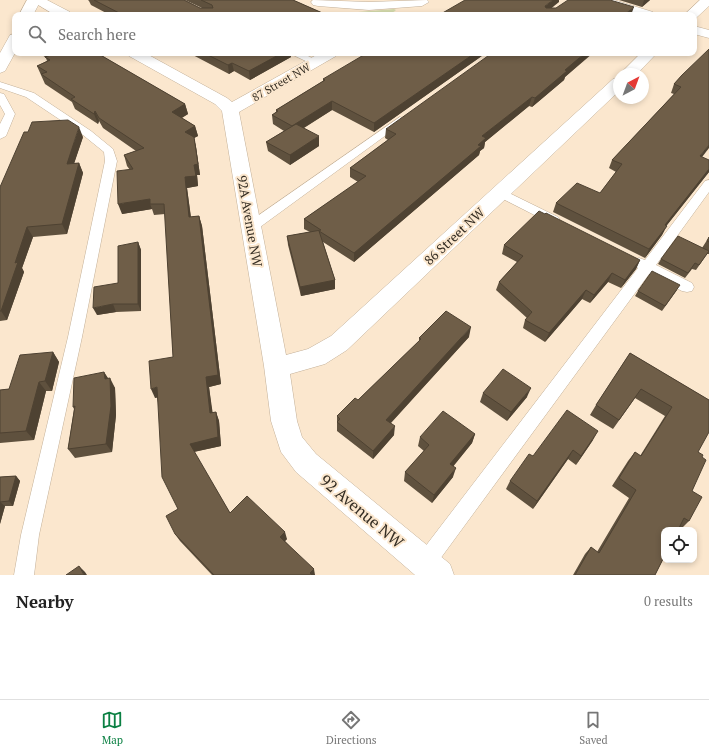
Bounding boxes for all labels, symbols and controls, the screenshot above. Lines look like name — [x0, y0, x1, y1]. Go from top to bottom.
search box — [12, 12, 697, 56]
icon: search — [26, 23, 48, 45]
text: Search here — [58, 24, 136, 44]
street label: 87 Street NW — [249, 59, 313, 104]
north arrow — [613, 68, 649, 104]
street label: 92A Avenue NW — [233, 174, 267, 269]
street label: 86 Street NW — [420, 203, 489, 269]
street label: 92 Avenue NW — [315, 469, 409, 553]
map controls — [661, 527, 697, 563]
button: locate — [661, 527, 697, 563]
text: Nearby — [16, 590, 74, 613]
text: 0 results — [644, 592, 693, 610]
tab: Map — [101, 709, 123, 747]
tab: Directions — [326, 709, 377, 747]
tab: Saved — [579, 709, 608, 747]

